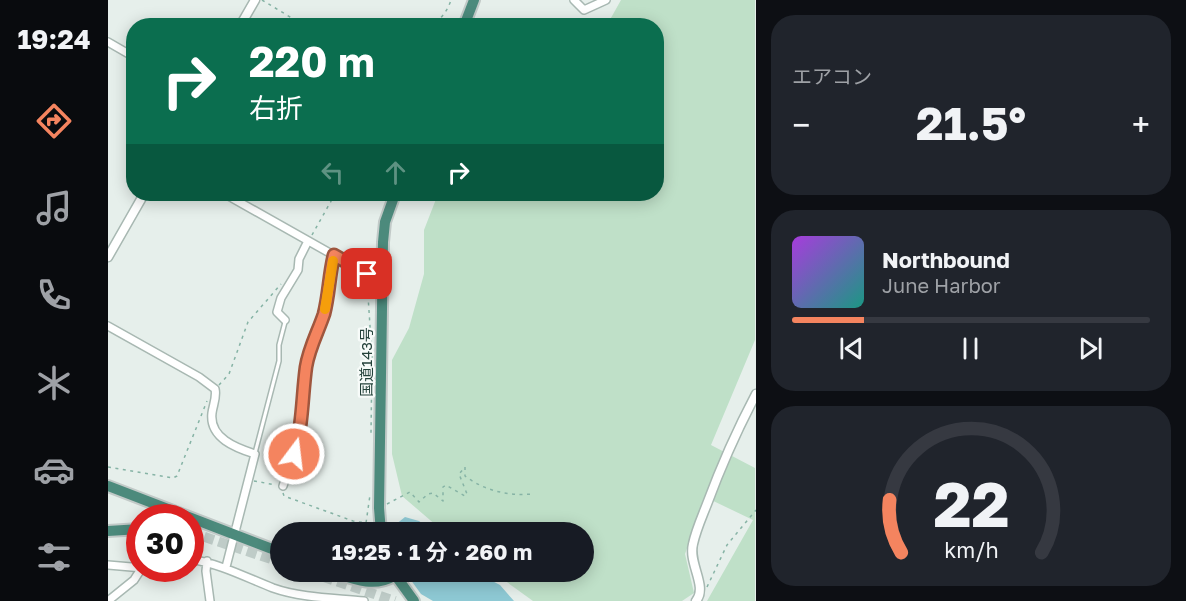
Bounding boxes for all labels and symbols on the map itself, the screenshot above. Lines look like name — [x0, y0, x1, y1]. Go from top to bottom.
pin — [341, 248, 392, 299]
street label: 国道143号 — [357, 327, 375, 397]
position arrow — [262, 422, 326, 486]
speed limit sign: 30 — [126, 504, 204, 582]

